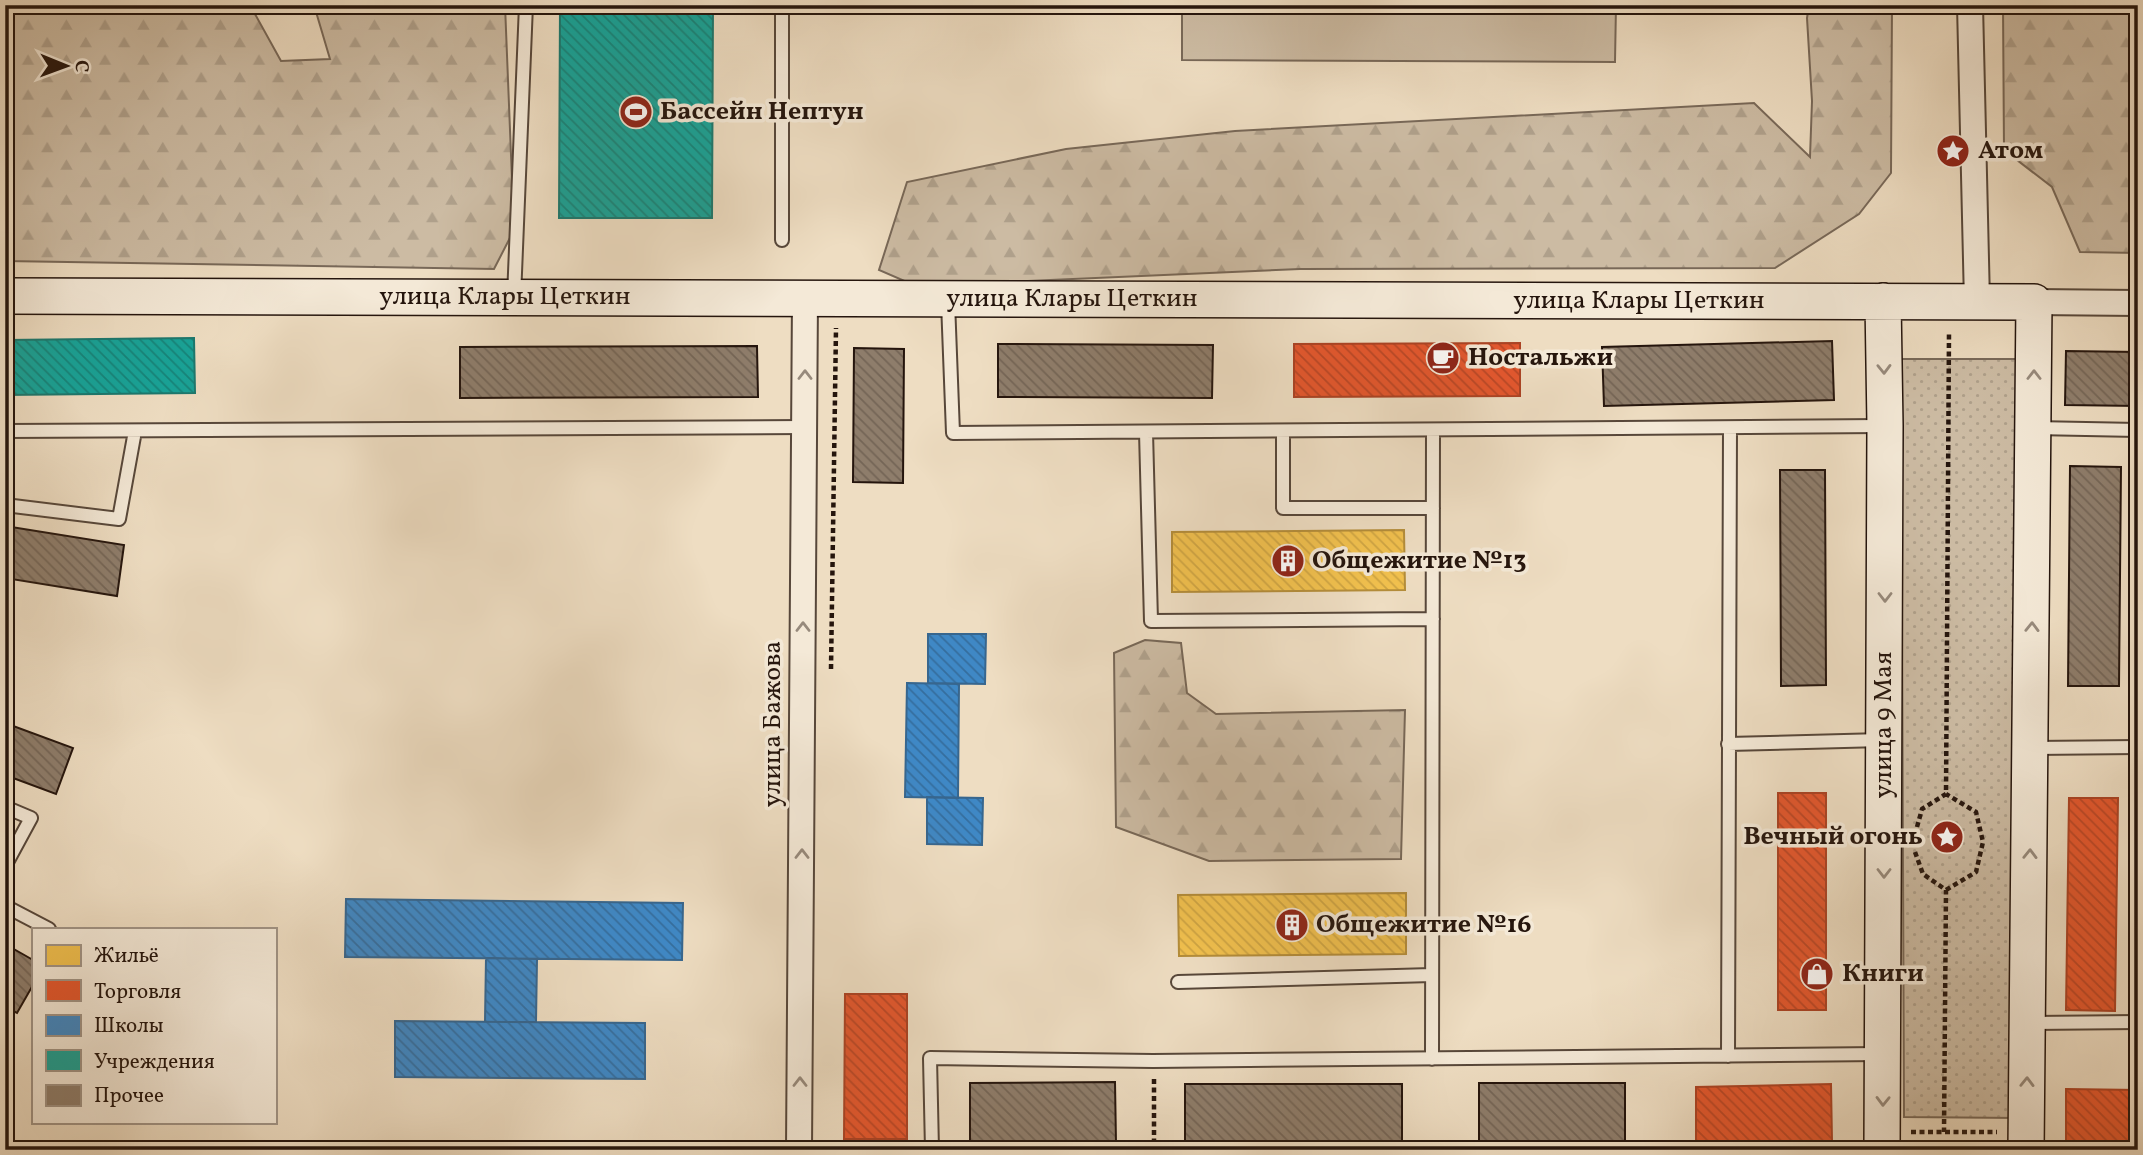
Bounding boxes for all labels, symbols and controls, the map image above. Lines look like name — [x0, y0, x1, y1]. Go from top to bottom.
north arrow — [32, 32, 102, 102]
text: С — [68, 60, 94, 73]
sports icon: Бассейн Нептун — [617, 93, 655, 131]
place label: Бассейн Нептун — [660, 94, 864, 130]
place icon: Атом — [1934, 132, 1972, 170]
place label: Атом — [1978, 133, 2043, 169]
street label: улица Клары Цеткин — [379, 279, 631, 315]
street label: улица Клары Цеткин — [946, 281, 1198, 317]
street label: улица Клары Цеткин — [1513, 283, 1765, 319]
cafe icon: Ностальжи — [1424, 339, 1462, 377]
place label: Ностальжи — [1468, 340, 1613, 376]
one-way arrow — [1876, 365, 1892, 375]
one-way arrow — [797, 369, 813, 379]
one-way arrow — [2026, 369, 2042, 379]
building icon: Общежитие №13 — [1269, 542, 1307, 580]
place label: Общежитие №13 — [1312, 543, 1526, 579]
one-way arrow — [1877, 592, 1893, 603]
one-way arrow — [796, 621, 811, 632]
one-way arrow — [2024, 621, 2040, 631]
street label: улица Бажова — [755, 641, 791, 807]
street label: улица 9 Мая — [1866, 652, 1902, 798]
place icon: Вечный огонь — [1928, 818, 1966, 856]
place label: Вечный огонь — [1743, 819, 1923, 855]
one-way arrow — [794, 848, 809, 859]
one-way arrow — [2022, 848, 2038, 859]
one-way arrow — [1876, 869, 1892, 879]
building icon: Общежитие №16 — [1273, 906, 1311, 944]
place label: Общежитие №16 — [1316, 907, 1531, 943]
legend — [32, 928, 276, 1124]
text: Жильё — [94, 942, 159, 971]
shop icon: Книги — [1798, 955, 1836, 993]
place label: Книги — [1842, 956, 1924, 992]
text: Торговля — [94, 978, 181, 1007]
text: Школы — [94, 1012, 164, 1041]
text: Учреждения — [94, 1048, 215, 1077]
one-way arrow — [792, 1076, 807, 1087]
one-way arrow — [2019, 1076, 2035, 1086]
text: Прочее — [94, 1082, 164, 1111]
one-way arrow — [1875, 1096, 1890, 1107]

